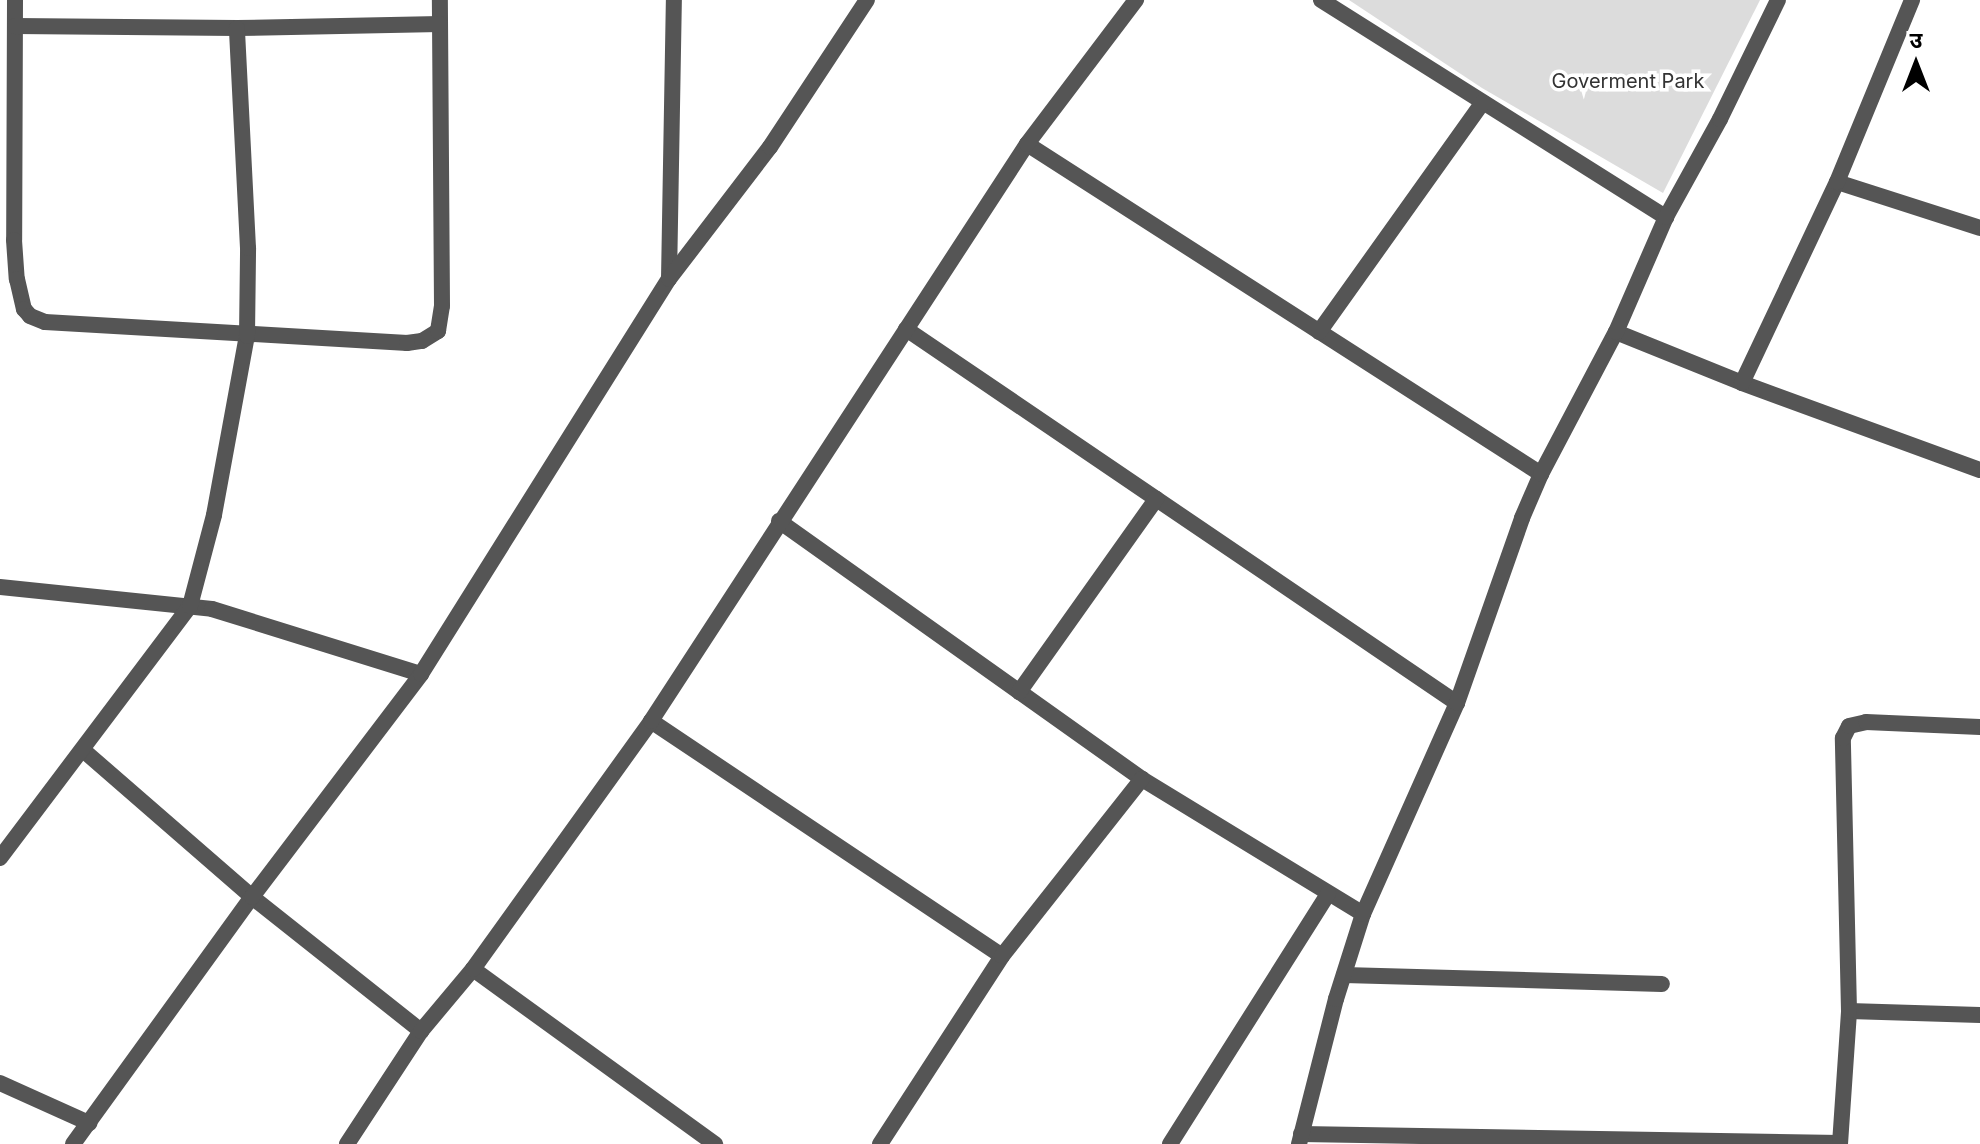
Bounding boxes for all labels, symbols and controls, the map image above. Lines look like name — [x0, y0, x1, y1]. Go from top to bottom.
north arrow — [1876, 24, 1956, 104]
text: उ — [1910, 27, 1922, 53]
park label: Goverment Park — [1552, 69, 1704, 93]

